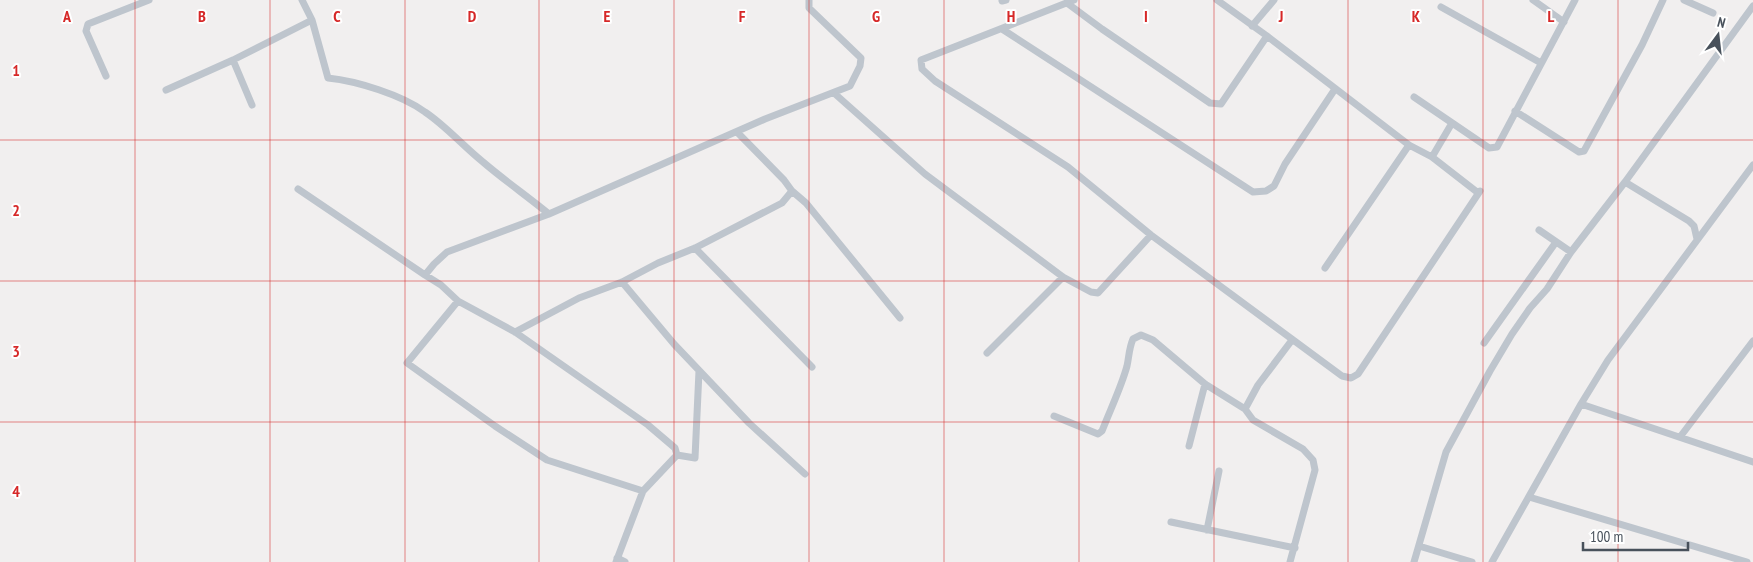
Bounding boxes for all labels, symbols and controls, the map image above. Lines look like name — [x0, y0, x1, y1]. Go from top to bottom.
text: A — [62, 6, 72, 26]
text: B — [198, 6, 206, 26]
text: C — [333, 6, 341, 26]
text: D — [468, 6, 477, 26]
text: E — [604, 6, 611, 26]
text: F — [739, 6, 746, 26]
text: G — [872, 6, 880, 26]
text: H — [1007, 6, 1015, 26]
text: I — [1144, 6, 1148, 26]
text: J — [1278, 6, 1283, 26]
text: K — [1412, 6, 1421, 26]
text: L — [1548, 6, 1555, 26]
north arrow — [1693, 10, 1743, 60]
text: N — [1715, 13, 1727, 32]
text: 1 — [12, 60, 20, 80]
text: 2 — [12, 200, 20, 220]
text: 3 — [12, 341, 20, 361]
text: 4 — [12, 481, 20, 501]
scale bar — [1583, 520, 1688, 552]
text: 100 m — [1590, 527, 1623, 546]

